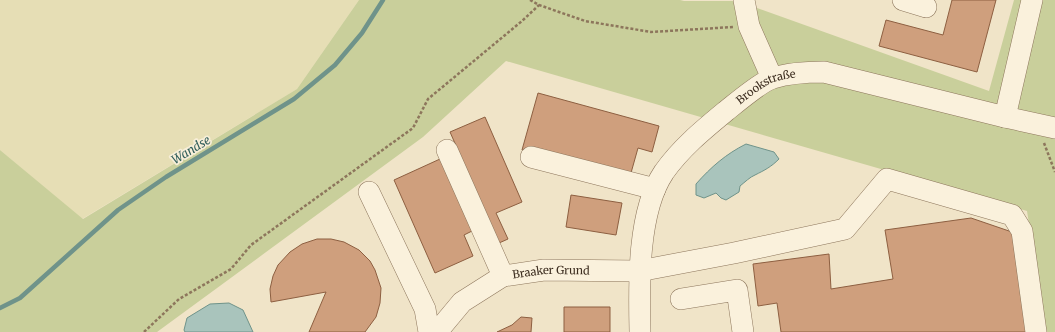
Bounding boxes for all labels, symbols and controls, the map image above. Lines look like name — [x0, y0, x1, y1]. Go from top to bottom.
street label: Brookstraße — [733, 66, 797, 107]
water label: Wandse — [169, 132, 213, 167]
street label: Braaker Grund — [511, 263, 590, 282]

